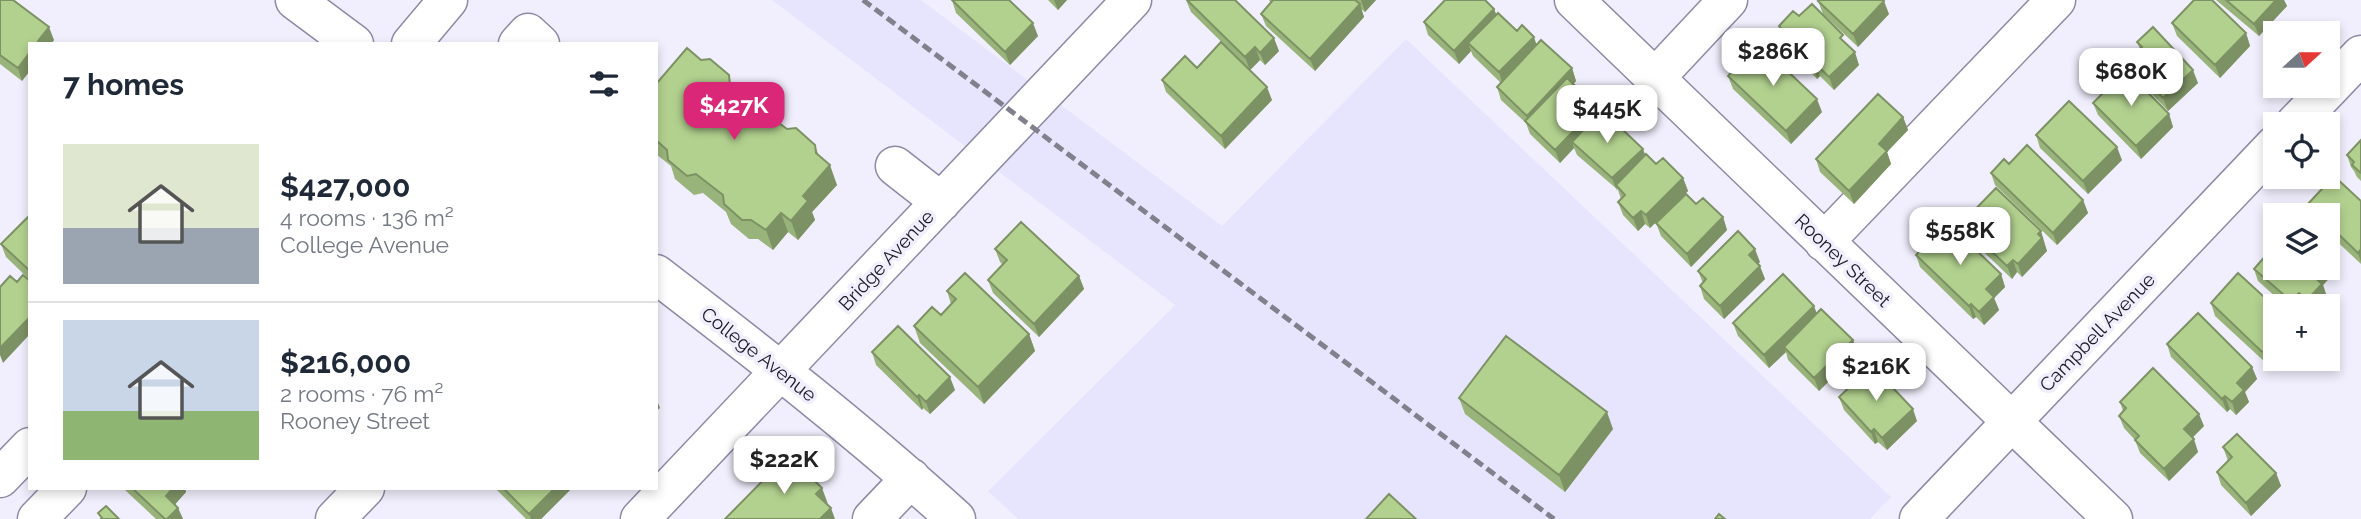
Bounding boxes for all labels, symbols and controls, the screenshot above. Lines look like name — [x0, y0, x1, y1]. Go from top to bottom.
north arrow — [2263, 21, 2340, 98]
map controls — [2263, 21, 2340, 371]
pin: $286K — [1724, 28, 1822, 88]
text: $286K — [1738, 37, 1808, 64]
pin: $680K — [2082, 48, 2180, 108]
text: $680K — [2095, 57, 2167, 84]
icon: filters — [585, 65, 623, 103]
text: 7 homes — [63, 67, 184, 102]
pin: $427K — [685, 82, 783, 142]
pin: $445K — [1558, 86, 1656, 145]
text: $427K — [700, 91, 768, 118]
text: $445K — [1573, 94, 1641, 121]
button: locate — [2263, 112, 2340, 189]
text: $427,000 — [280, 169, 410, 204]
icon: home — [119, 172, 203, 256]
button: layers — [2263, 203, 2340, 280]
text: 4 rooms · 136 m² — [280, 204, 454, 231]
street label: Bridge Avenue — [834, 205, 938, 315]
pin: $558K — [1911, 208, 2009, 267]
street label: Rooney Street — [1791, 209, 1896, 311]
text: $558K — [1925, 216, 1995, 243]
text: College Avenue — [280, 231, 449, 258]
street label: Campbell Avenue — [2035, 268, 2159, 396]
button: + — [2263, 294, 2340, 371]
street label: College Avenue — [697, 302, 821, 406]
pin: $216K — [1827, 344, 1925, 403]
text: $216,000 — [280, 345, 411, 380]
icon: home — [119, 348, 203, 432]
text: $216K — [1842, 352, 1910, 379]
text: 2 rooms · 76 m² — [280, 380, 443, 407]
text: Rooney Street — [280, 407, 430, 434]
pin: $222K — [735, 436, 833, 496]
text: $222K — [750, 445, 818, 472]

